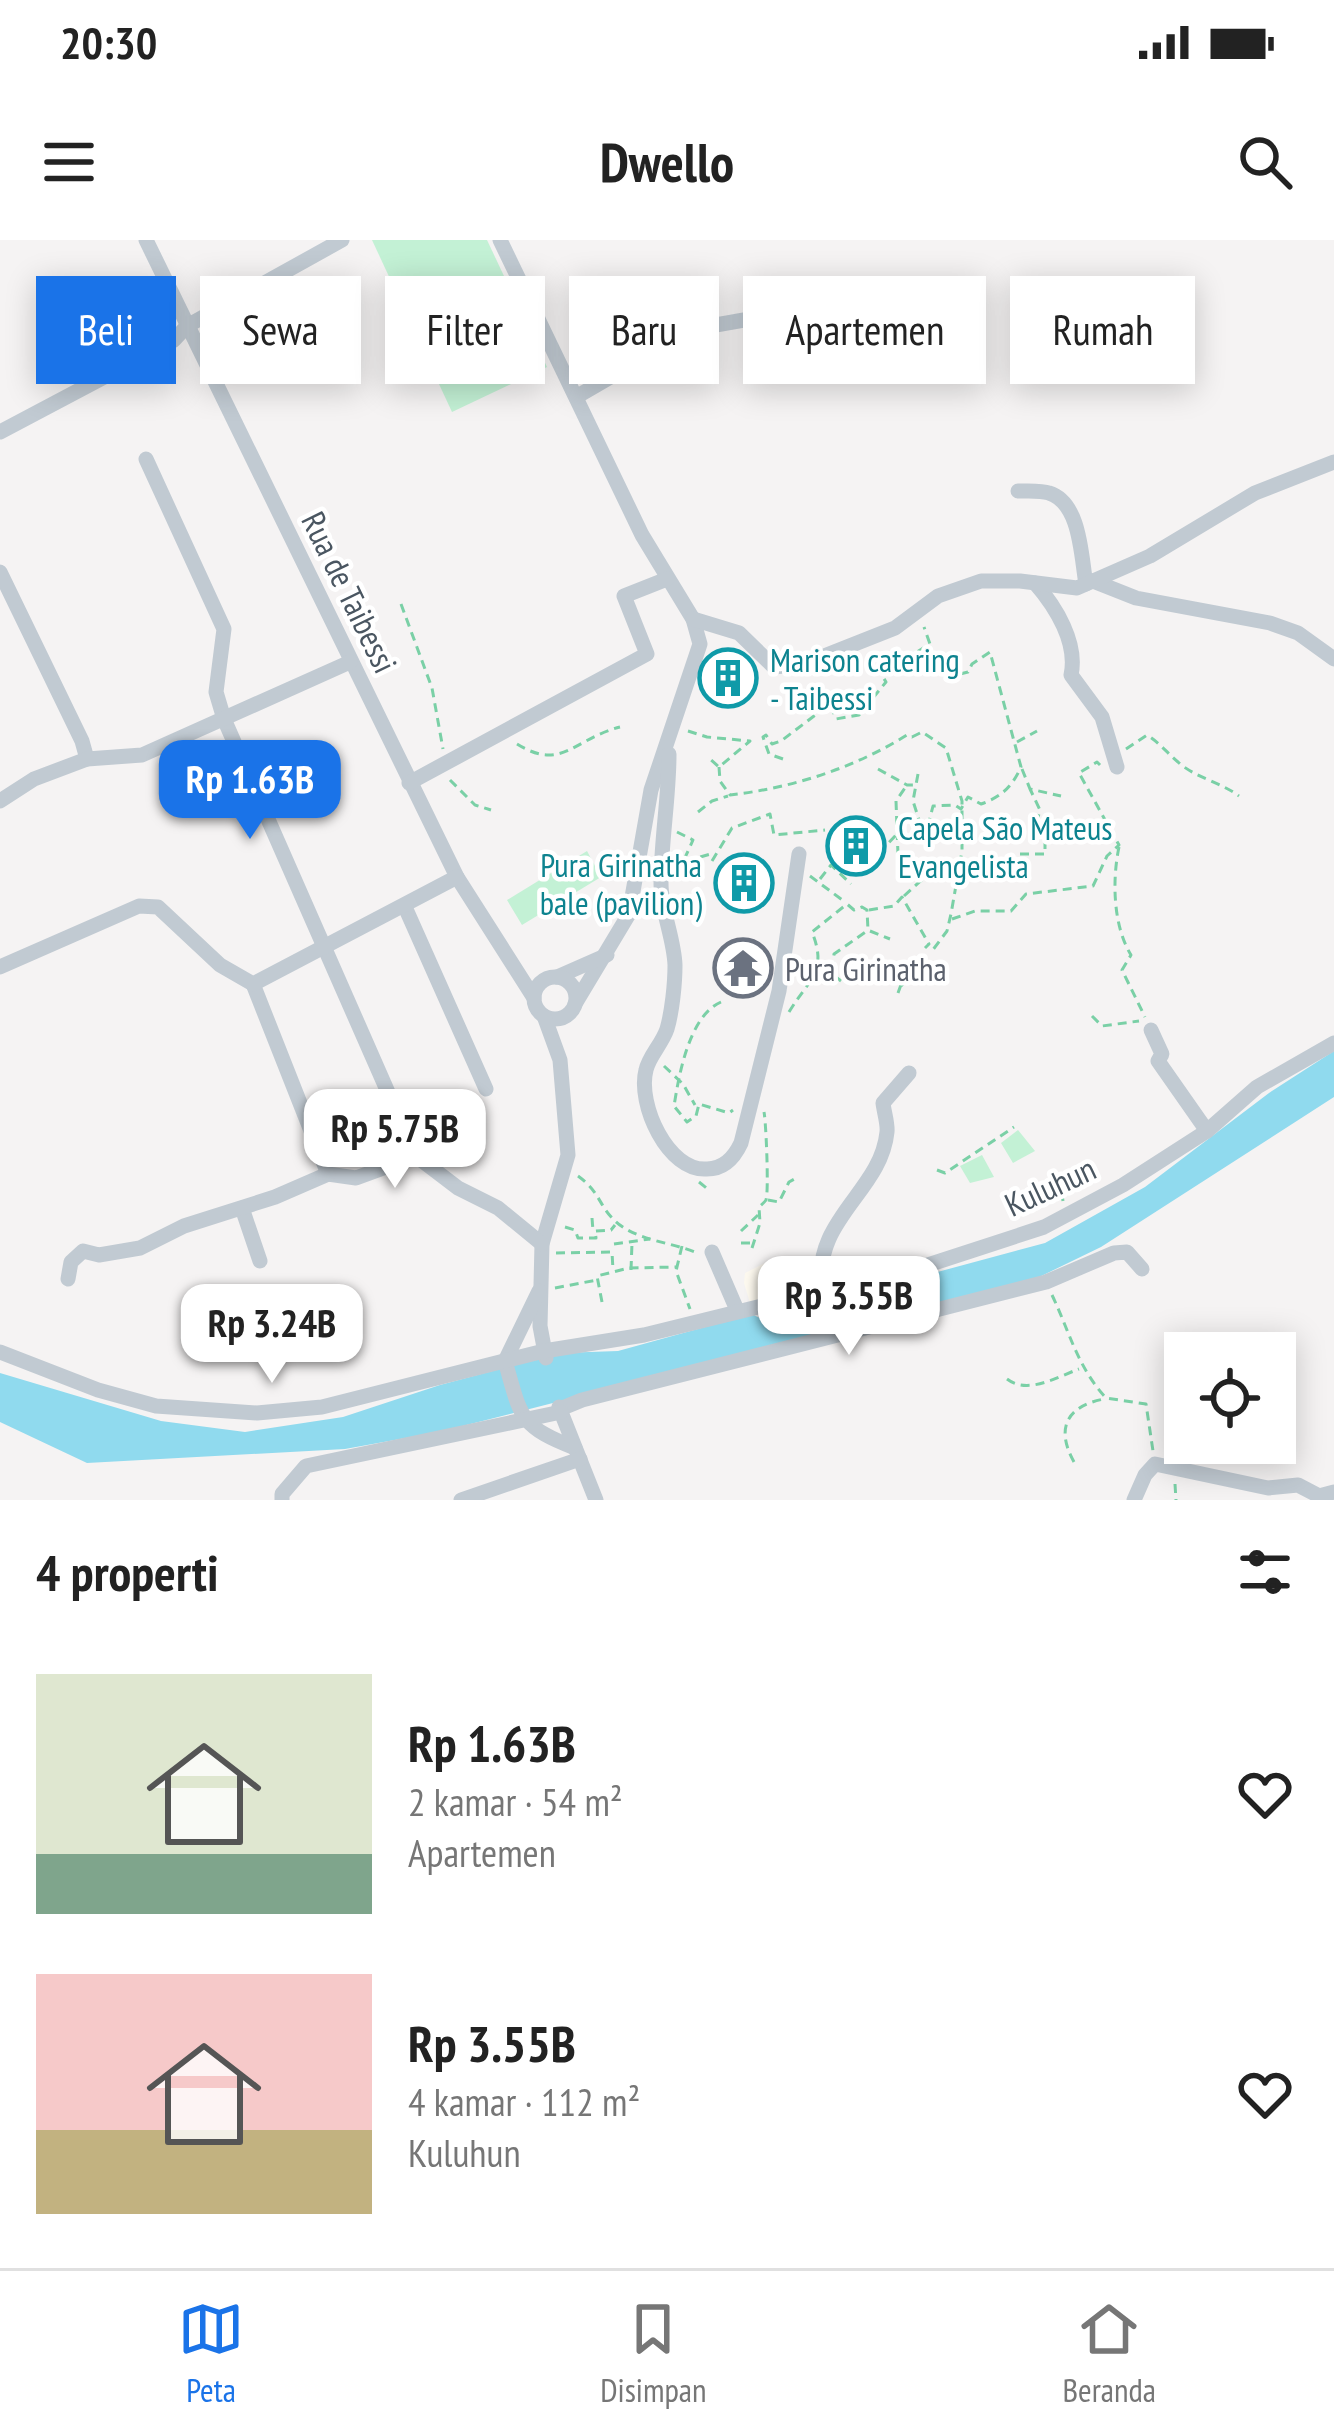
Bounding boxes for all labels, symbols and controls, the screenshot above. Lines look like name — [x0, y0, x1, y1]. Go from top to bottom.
text: 20:30 — [60, 13, 157, 71]
text: Dwello — [600, 127, 734, 197]
icon: menu — [36, 129, 102, 195]
icon: search — [1232, 129, 1298, 195]
chip: Beli — [36, 276, 176, 384]
chip: Sewa — [200, 276, 361, 384]
chip: Filter — [385, 276, 545, 384]
chip: Baru — [569, 276, 719, 384]
chip: Apartemen — [743, 276, 986, 384]
chip: Rumah — [1010, 276, 1195, 384]
street label: Rua de Taibessi — [293, 504, 407, 680]
place label: Marison catering - Taibessi — [770, 638, 960, 719]
building icon: Marison catering - Taibessi — [697, 647, 759, 709]
pin: Rp 1.63B — [126, 740, 374, 842]
text: Rp 1.63B — [186, 753, 314, 804]
place label: Capela São Mateus Evangelista — [898, 806, 1112, 887]
building icon: Capela São Mateus Evangelista — [825, 815, 887, 877]
place label: Pura Girinatha bale (pavilion) — [540, 843, 702, 924]
building icon: Pura Girinatha bale (pavilion) — [713, 852, 775, 914]
temple icon: Pura Girinatha — [712, 937, 774, 999]
place label: Pura Girinatha — [785, 947, 947, 990]
pin: Rp 5.75B — [271, 1089, 519, 1191]
text: Rp 5.75B — [331, 1102, 459, 1153]
street label: Kuluhun — [998, 1146, 1102, 1226]
pin: Rp 3.55B — [725, 1256, 973, 1358]
text: Rp 3.55B — [785, 1269, 913, 1320]
pin: Rp 3.24B — [148, 1284, 396, 1386]
text: Rp 3.24B — [208, 1297, 336, 1348]
map controls — [1164, 1332, 1296, 1464]
button: locate — [1164, 1332, 1296, 1464]
text: 4 properti — [36, 1539, 218, 1605]
icon: filters — [1232, 1539, 1298, 1605]
text: Rp 1.63B — [408, 1710, 576, 1776]
icon: home — [132, 1722, 276, 1866]
icon: heart — [1232, 1761, 1298, 1827]
text: 2 kamar · 54 m² — [408, 1776, 623, 1827]
text: Apartemen — [408, 1827, 556, 1878]
text: Rp 3.55B — [408, 2010, 576, 2076]
icon: home — [132, 2022, 276, 2166]
icon: heart — [1232, 2061, 1298, 2127]
text: 4 kamar · 112 m² — [408, 2076, 640, 2127]
text: Kuluhun — [408, 2127, 521, 2178]
tab: Peta — [178, 2296, 244, 2411]
tab: Disimpan — [600, 2296, 706, 2411]
tab: Beranda — [1063, 2296, 1156, 2411]

